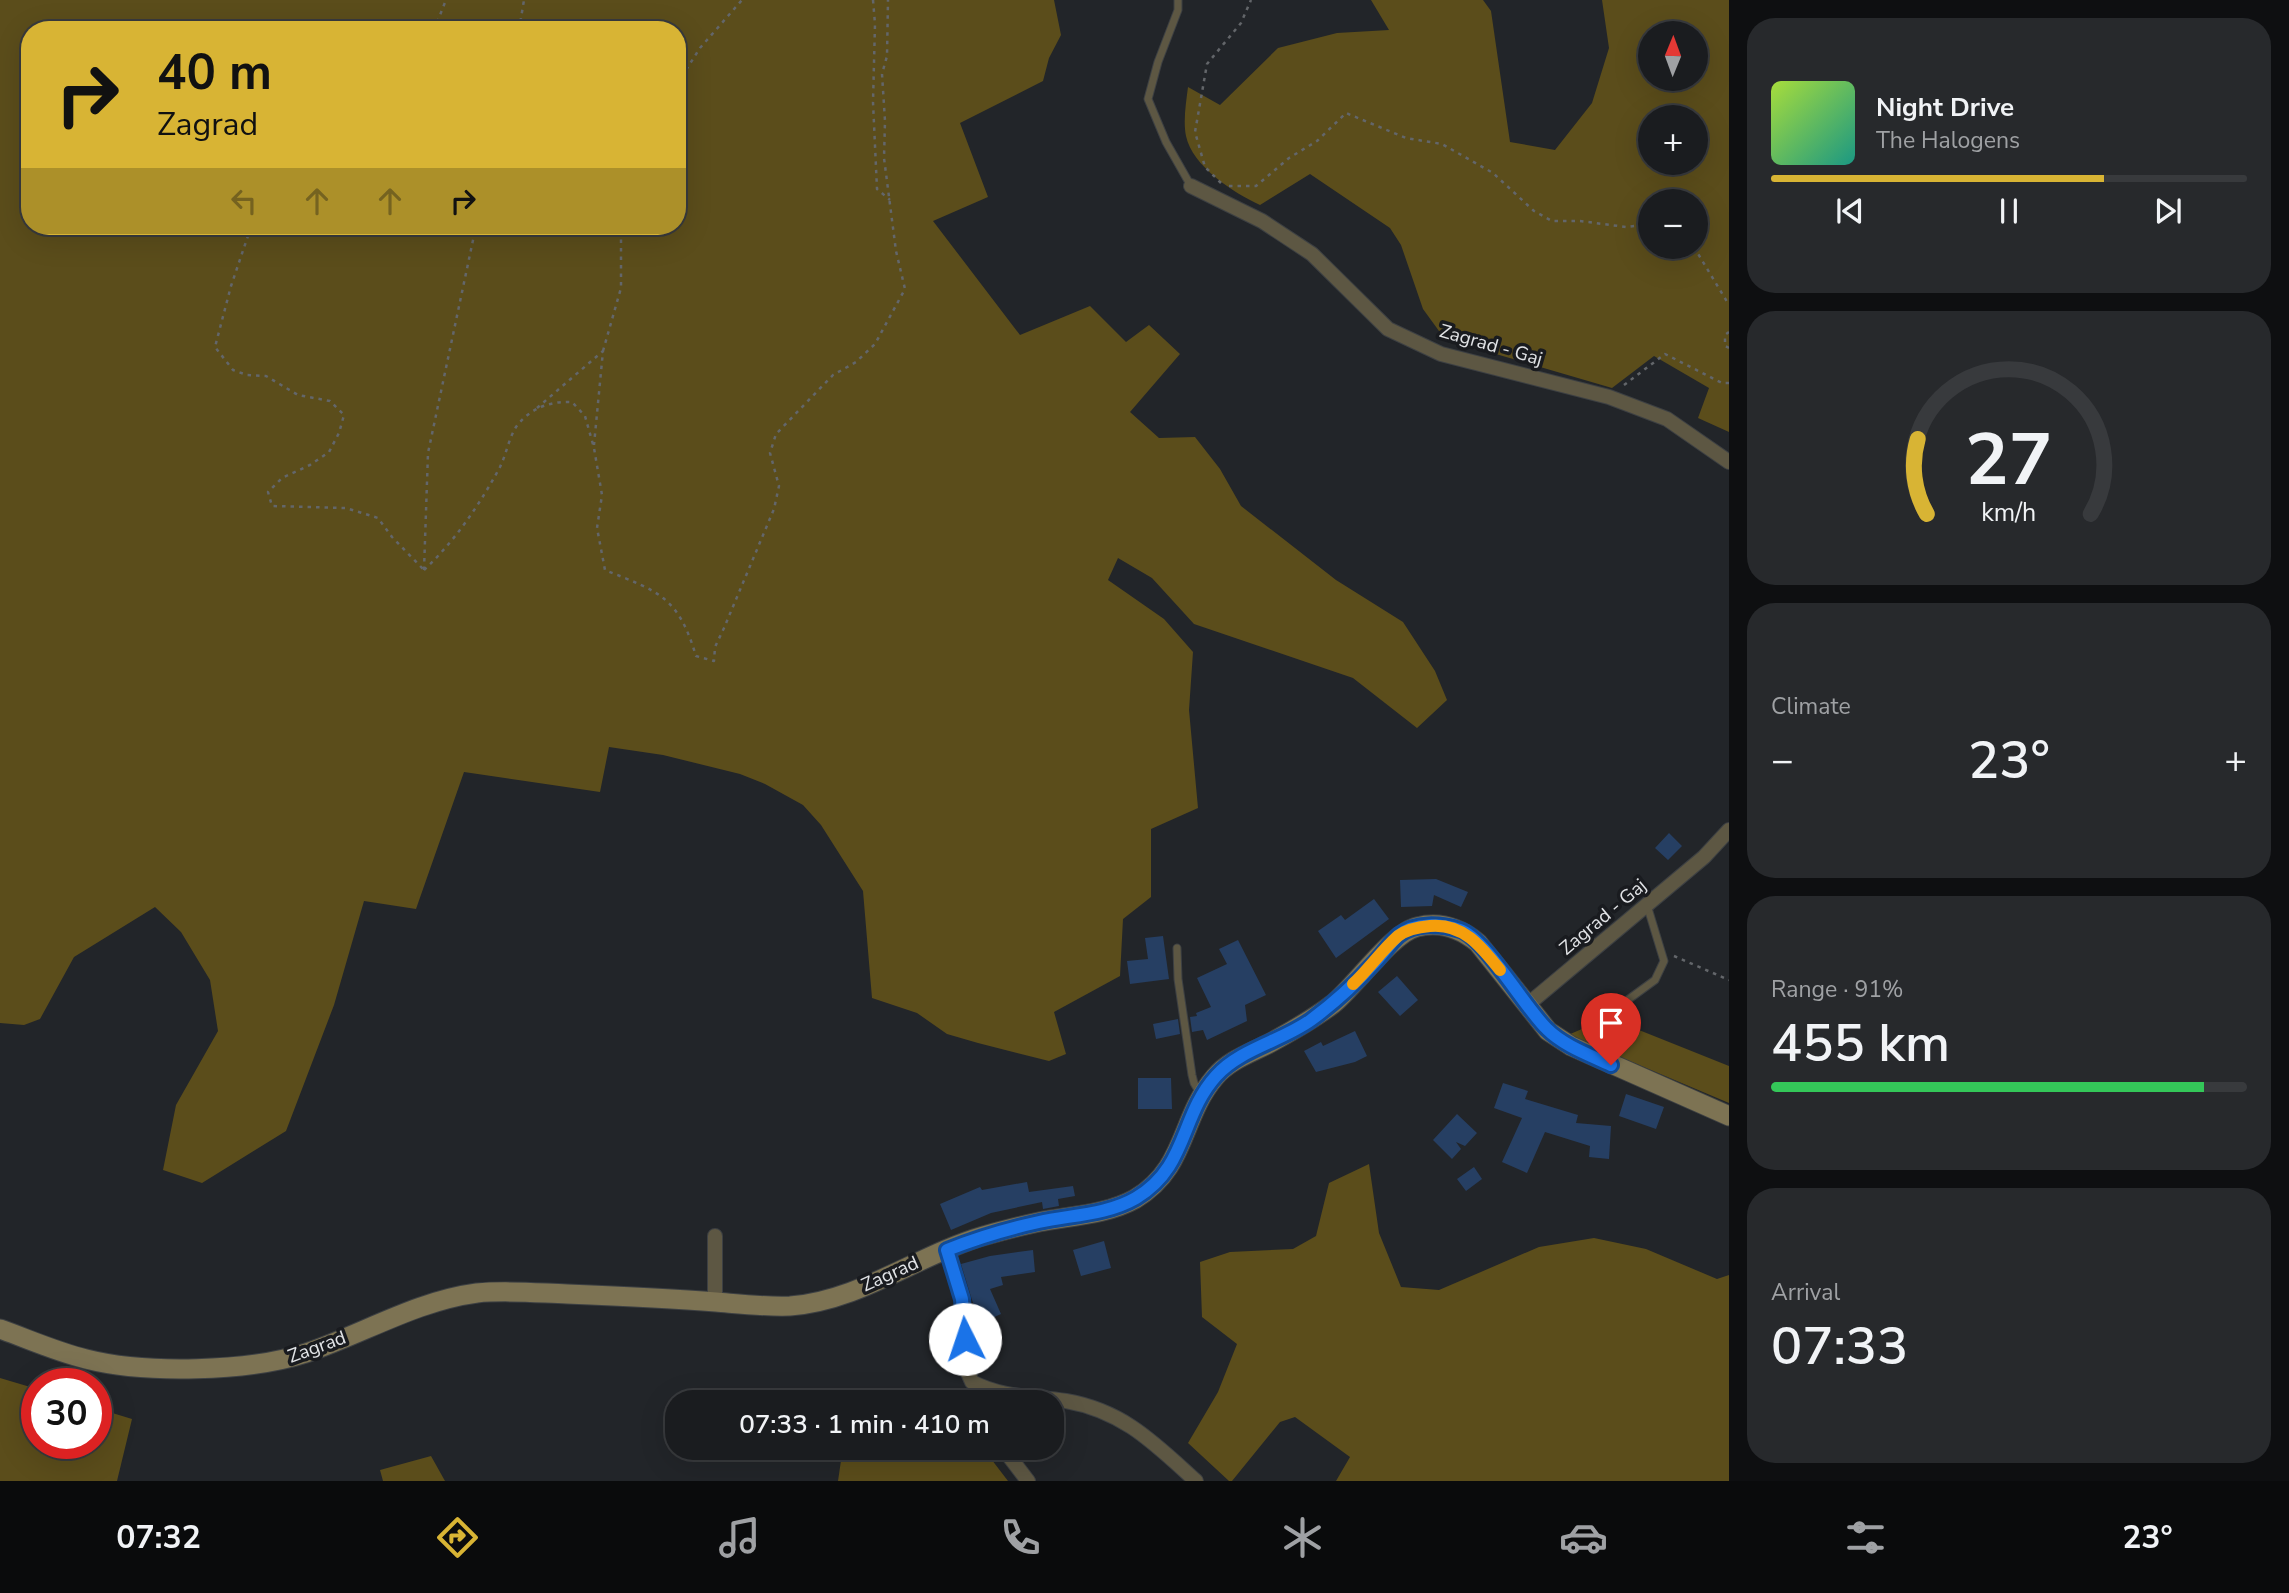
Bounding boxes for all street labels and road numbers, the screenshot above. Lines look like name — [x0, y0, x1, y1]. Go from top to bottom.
street label: Zagrad - Gaj — [1436, 318, 1546, 372]
street label: Zagrad - Gaj — [1554, 873, 1652, 961]
street label: Zagrad — [857, 1250, 923, 1298]
street label: Zagrad — [284, 1325, 350, 1369]

